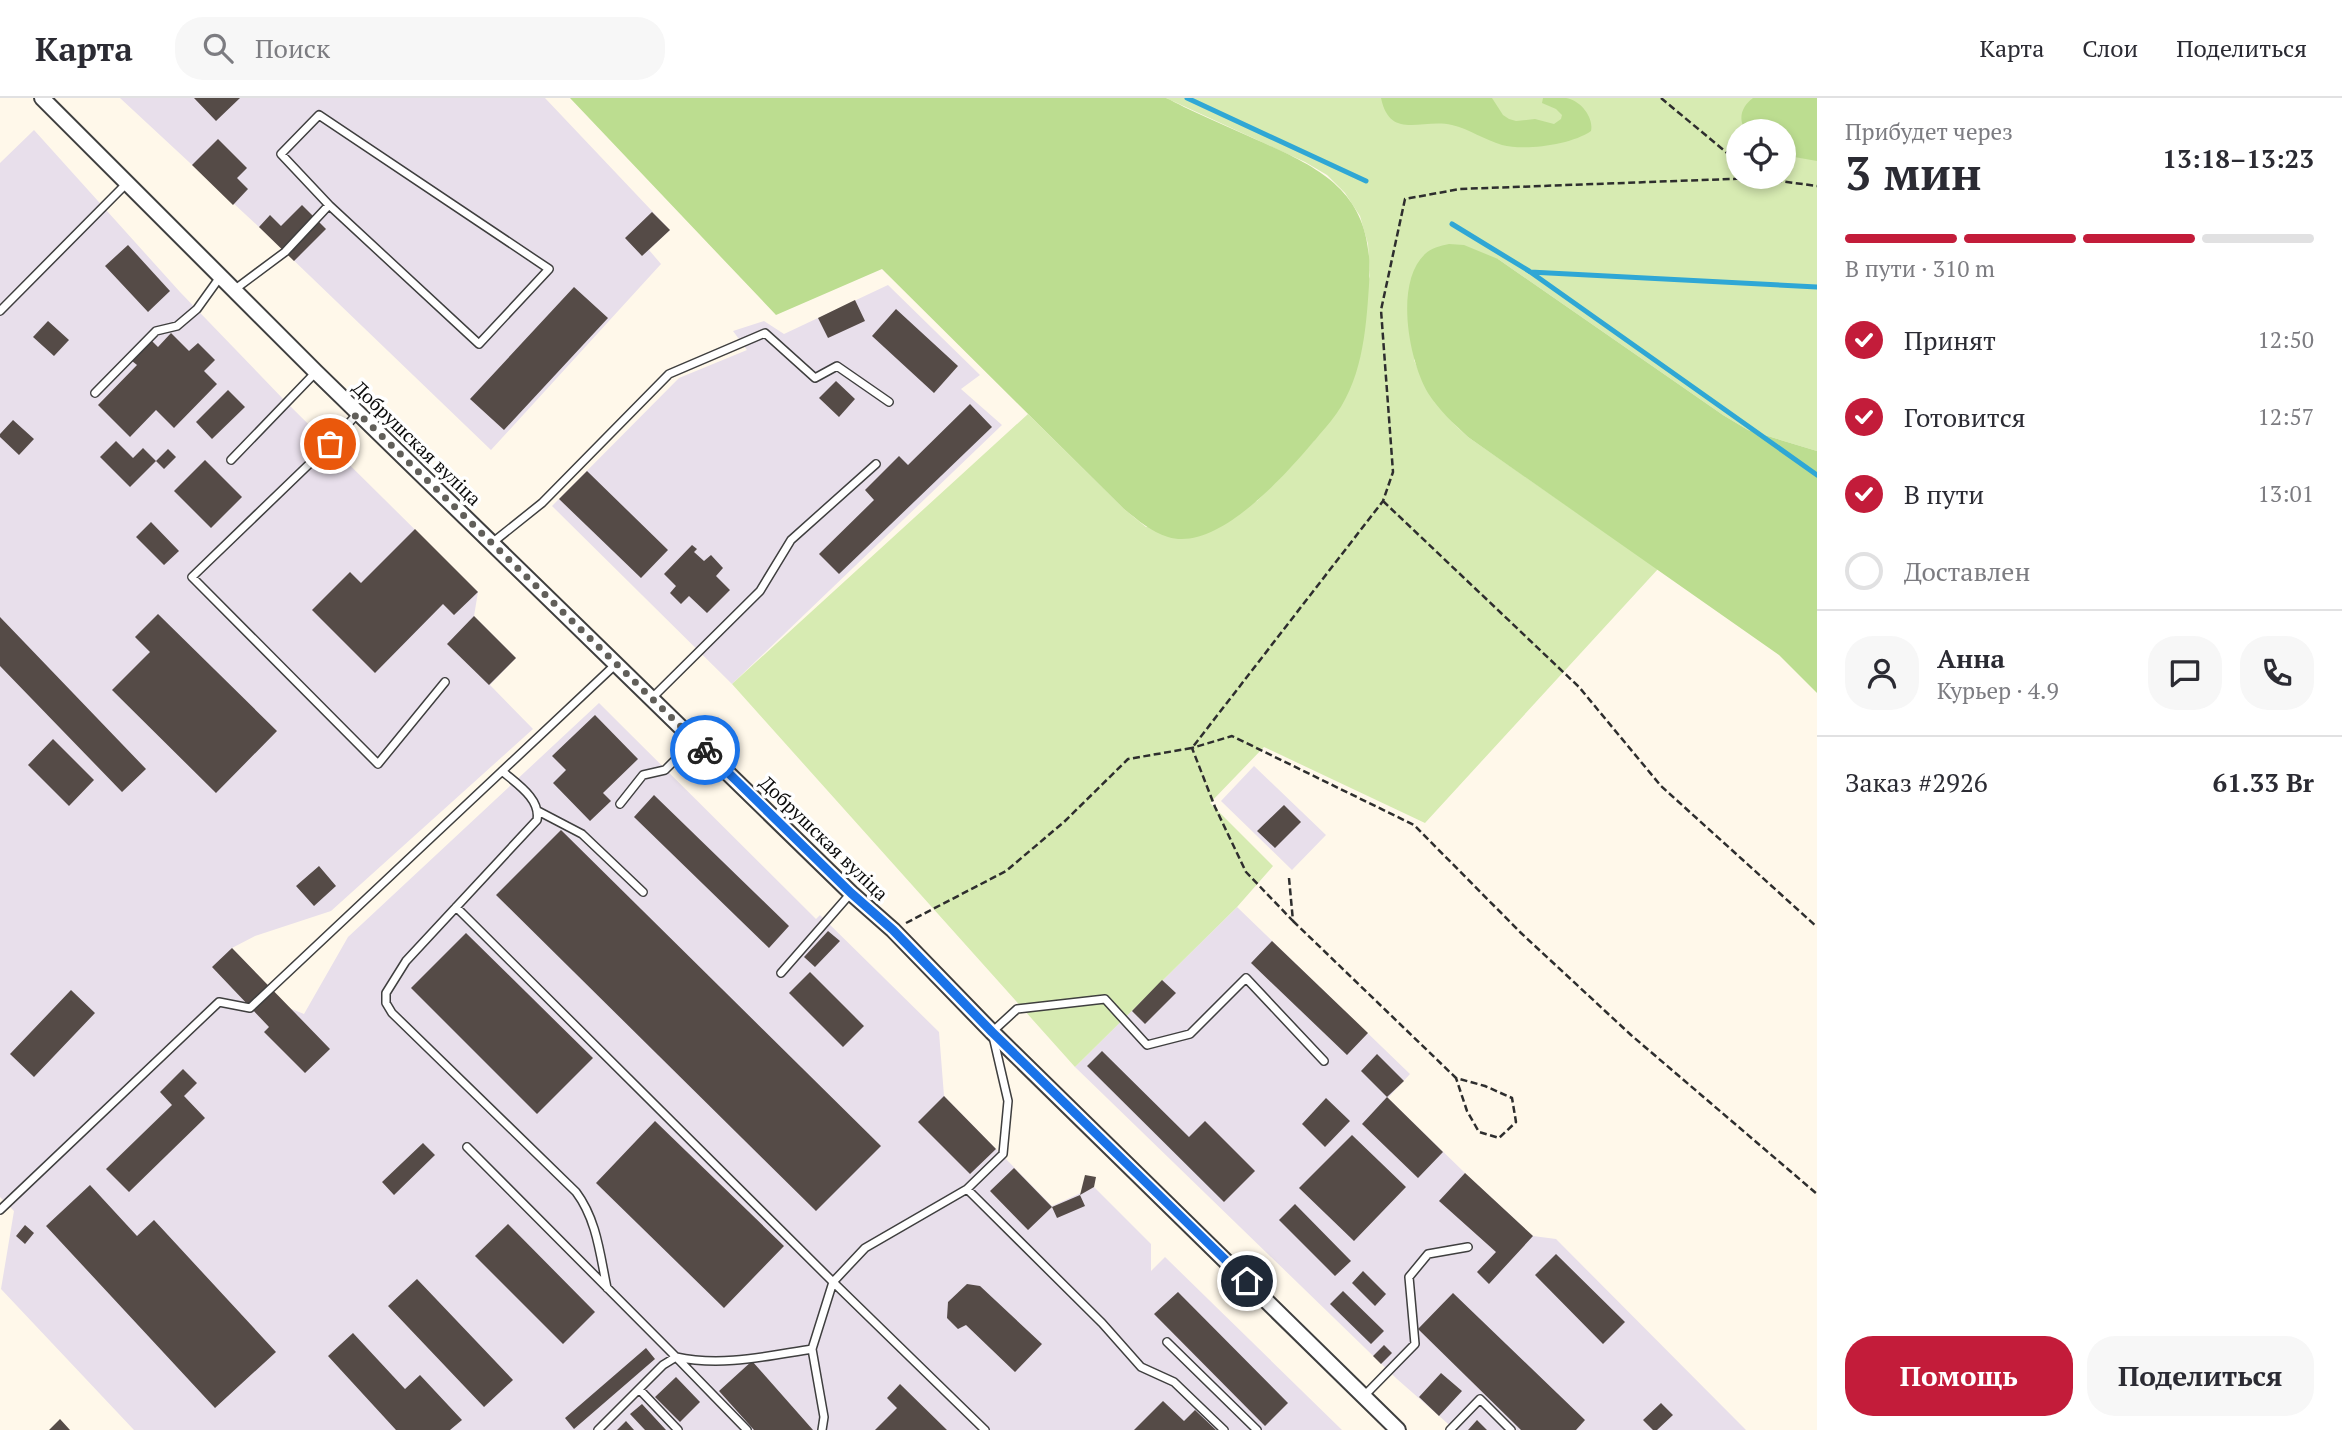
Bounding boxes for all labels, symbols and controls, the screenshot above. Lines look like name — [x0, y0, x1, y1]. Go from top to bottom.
search box — [175, 17, 665, 80]
text: Карта — [35, 27, 133, 70]
icon: search — [199, 29, 237, 67]
text: Поиск — [255, 31, 330, 65]
text: Карта — [1979, 32, 2044, 64]
text: Слои — [2082, 32, 2138, 64]
text: Поделиться — [2176, 32, 2307, 64]
text: Прибудет через — [1845, 116, 2013, 147]
map controls — [1726, 119, 1796, 189]
button: locate — [1726, 119, 1796, 189]
text: 13:18–13:23 — [2162, 141, 2314, 175]
text: 3 мин — [1845, 142, 1982, 203]
text: В пути · 310 m — [1845, 253, 1995, 284]
icon: check — [1845, 321, 1883, 359]
text: Принят — [1904, 323, 1996, 357]
text: 12:50 — [2257, 324, 2314, 355]
street label: Добрушская вуліца — [348, 375, 487, 511]
icon: check — [1845, 398, 1883, 436]
text: Готовится — [1904, 400, 2026, 434]
text: 12:57 — [2257, 401, 2314, 432]
pin — [300, 414, 360, 474]
icon: bag — [311, 425, 349, 463]
icon: check — [1845, 475, 1883, 513]
text: В пути — [1904, 477, 1984, 511]
text: 13:01 — [2257, 478, 2314, 509]
text: Доставлен — [1904, 554, 2030, 588]
button: person — [1845, 636, 1919, 710]
button: chat — [2148, 636, 2222, 710]
button: phone — [2240, 636, 2314, 710]
text: Анна — [1937, 641, 2005, 675]
text: Курьер · 4.9 — [1937, 675, 2059, 706]
courier — [670, 715, 740, 785]
icon: bike — [686, 731, 724, 769]
text: Заказ #2926 — [1845, 765, 1988, 799]
text: 61.33 Br — [2212, 765, 2314, 799]
street label: Добрушская вуліца — [755, 770, 894, 906]
pin — [1217, 1251, 1277, 1311]
icon: home — [1228, 1262, 1266, 1300]
button: Помощь — [1845, 1336, 2073, 1416]
button: Поделиться — [2087, 1336, 2314, 1416]

